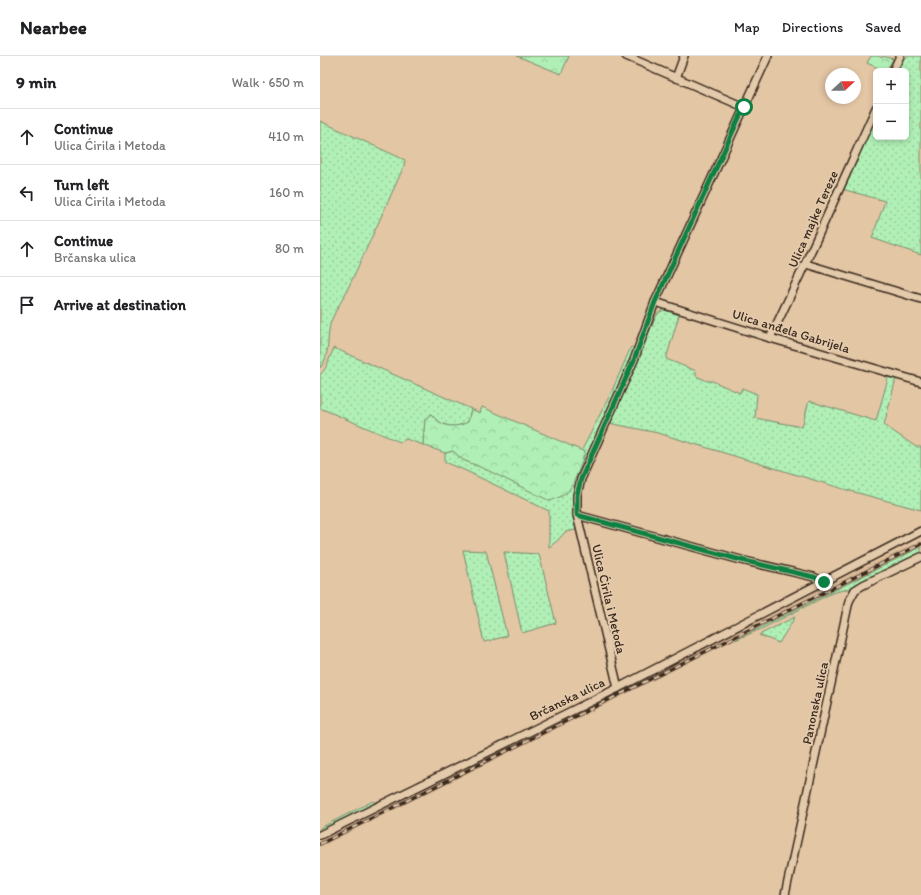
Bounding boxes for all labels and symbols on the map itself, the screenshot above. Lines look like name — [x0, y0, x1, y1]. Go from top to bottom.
north arrow — [825, 68, 861, 104]
route start — [735, 98, 753, 116]
street label: Ulica majke Tereze — [785, 168, 841, 270]
street label: Ulica anđela Gabrijela — [730, 306, 852, 356]
street label: Ulica Ćirila i Metoda — [589, 543, 629, 655]
route end — [815, 573, 833, 591]
street label: Panonska ulica — [799, 660, 831, 746]
street label: Brčanska ulica — [527, 674, 608, 724]

